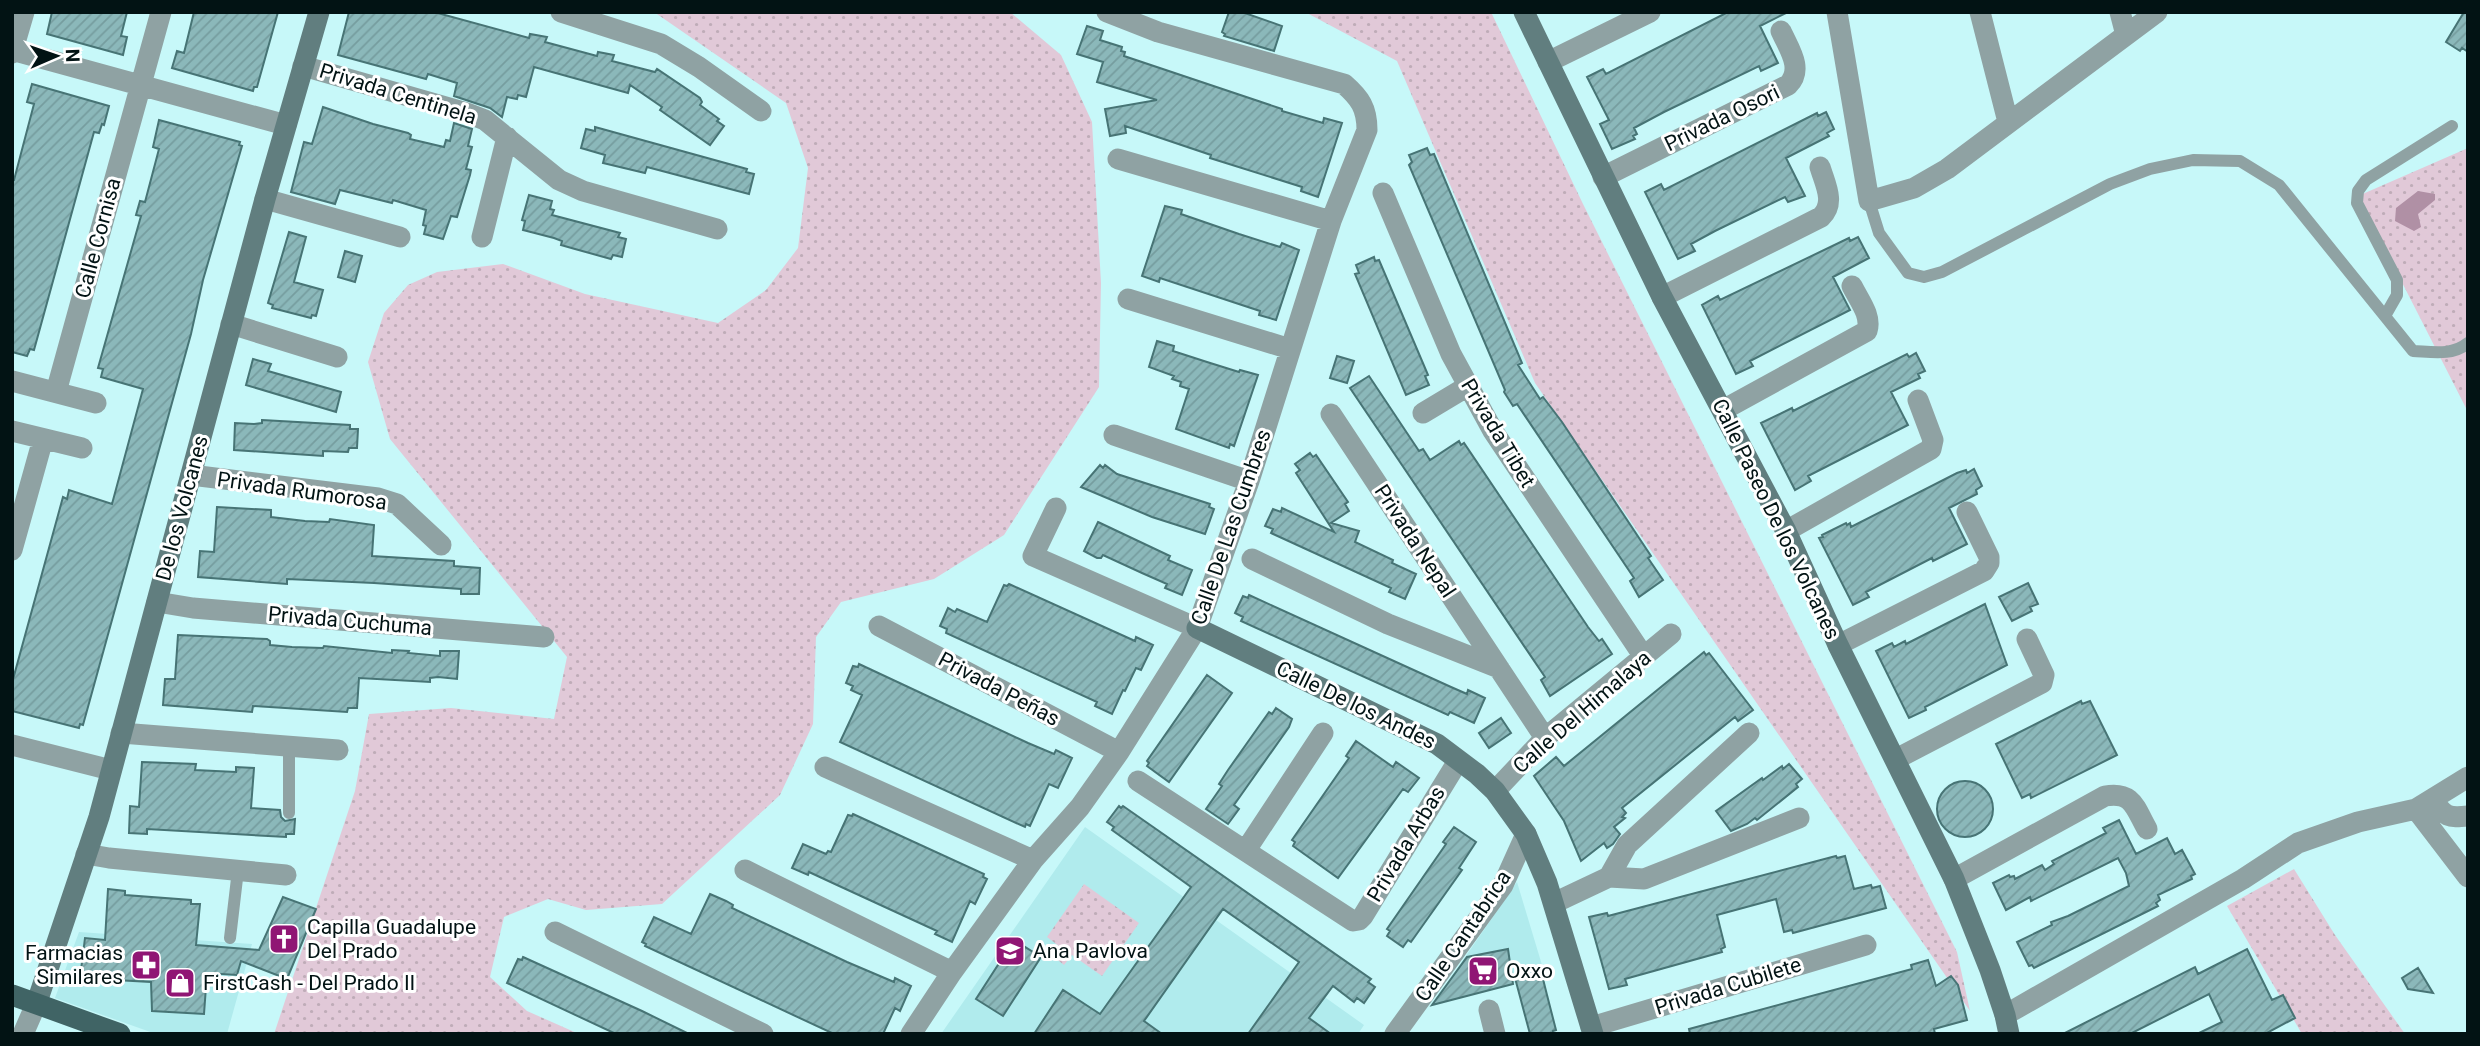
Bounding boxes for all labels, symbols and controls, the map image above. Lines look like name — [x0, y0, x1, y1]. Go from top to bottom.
north arrow — [21, 21, 91, 91]
text: N — [61, 48, 84, 63]
street label: Privada Centinela — [317, 59, 479, 129]
street label: Privada Osori — [1661, 80, 1783, 156]
street label: Calle Cornisa — [70, 175, 126, 301]
street label: Privada Tibet — [1456, 374, 1540, 492]
street label: Calle Paseo De los Volcanes — [1707, 395, 1845, 643]
street label: Calle De Las Cumbres — [1186, 426, 1276, 628]
street label: De los Volcanes — [151, 433, 213, 583]
street label: Privada Rumorosa — [215, 467, 389, 515]
street label: Privada Nepal — [1370, 480, 1460, 602]
street label: Privada Cuchuma — [267, 602, 433, 640]
street label: Calle Del Himalaya — [1508, 646, 1656, 778]
street label: Privada Peñas — [934, 647, 1064, 731]
street label: Calle De los Andes — [1273, 656, 1439, 754]
street label: Privada Arbas — [1362, 782, 1450, 906]
street label: Calle Cantabrica — [1410, 866, 1516, 1006]
place label: Capilla Guadalupe Del Prado — [307, 915, 476, 963]
church icon: Capilla Guadalupe Del Prado — [267, 922, 301, 956]
school or university icon: Ana Pavlova — [993, 934, 1027, 968]
place label: Ana Pavlova — [1033, 939, 1148, 963]
place label: Farmacias Similares — [25, 941, 123, 989]
pharmacy icon: Farmacias Similares — [129, 948, 163, 982]
street label: Privada Cubilete — [1652, 952, 1804, 1020]
supermarket icon: Oxxo — [1466, 954, 1500, 988]
place label: Oxxo — [1506, 959, 1553, 983]
shop icon: FirstCash - Del Prado II — [163, 966, 197, 1000]
place label: FirstCash - Del Prado II — [203, 971, 415, 995]

